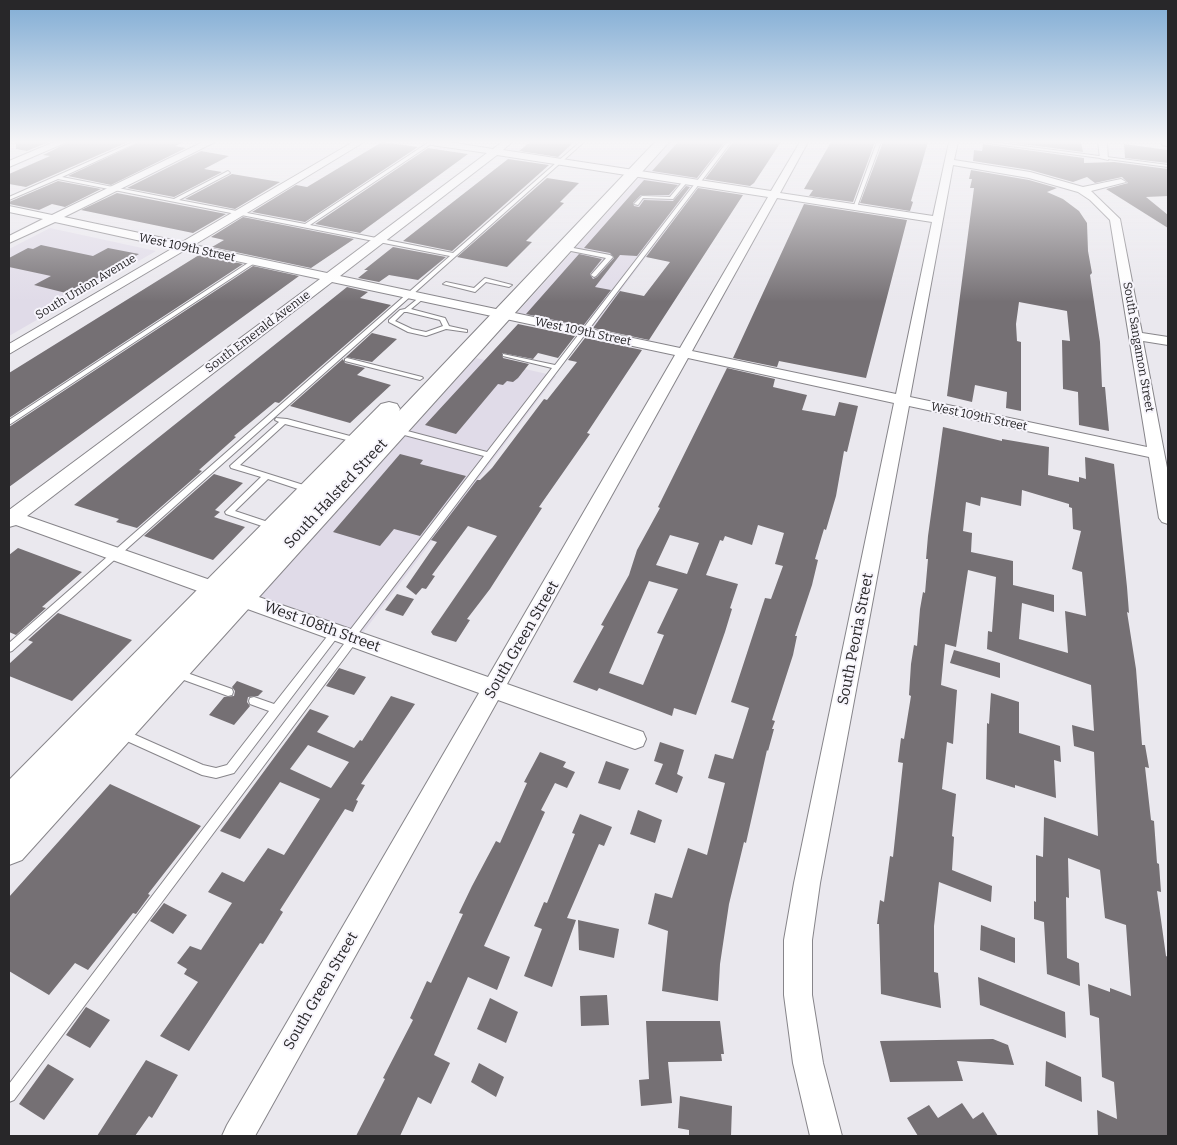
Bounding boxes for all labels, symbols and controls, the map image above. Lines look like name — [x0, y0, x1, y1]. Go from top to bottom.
street label: West 109th Street — [138, 231, 236, 265]
street label: South Union Avenue — [33, 251, 139, 323]
street label: South Sangamon Street — [1119, 281, 1157, 413]
street label: South Emerald Avenue — [203, 288, 313, 376]
street label: West 109th Street — [534, 315, 632, 349]
street label: West 109th Street — [930, 400, 1028, 434]
street label: South Halsted Street — [281, 435, 391, 553]
street label: South Peoria Street — [834, 571, 878, 707]
street label: South Green Street — [481, 578, 563, 702]
street label: West 108th Street — [261, 598, 383, 656]
street label: South Green Street — [280, 929, 362, 1053]

